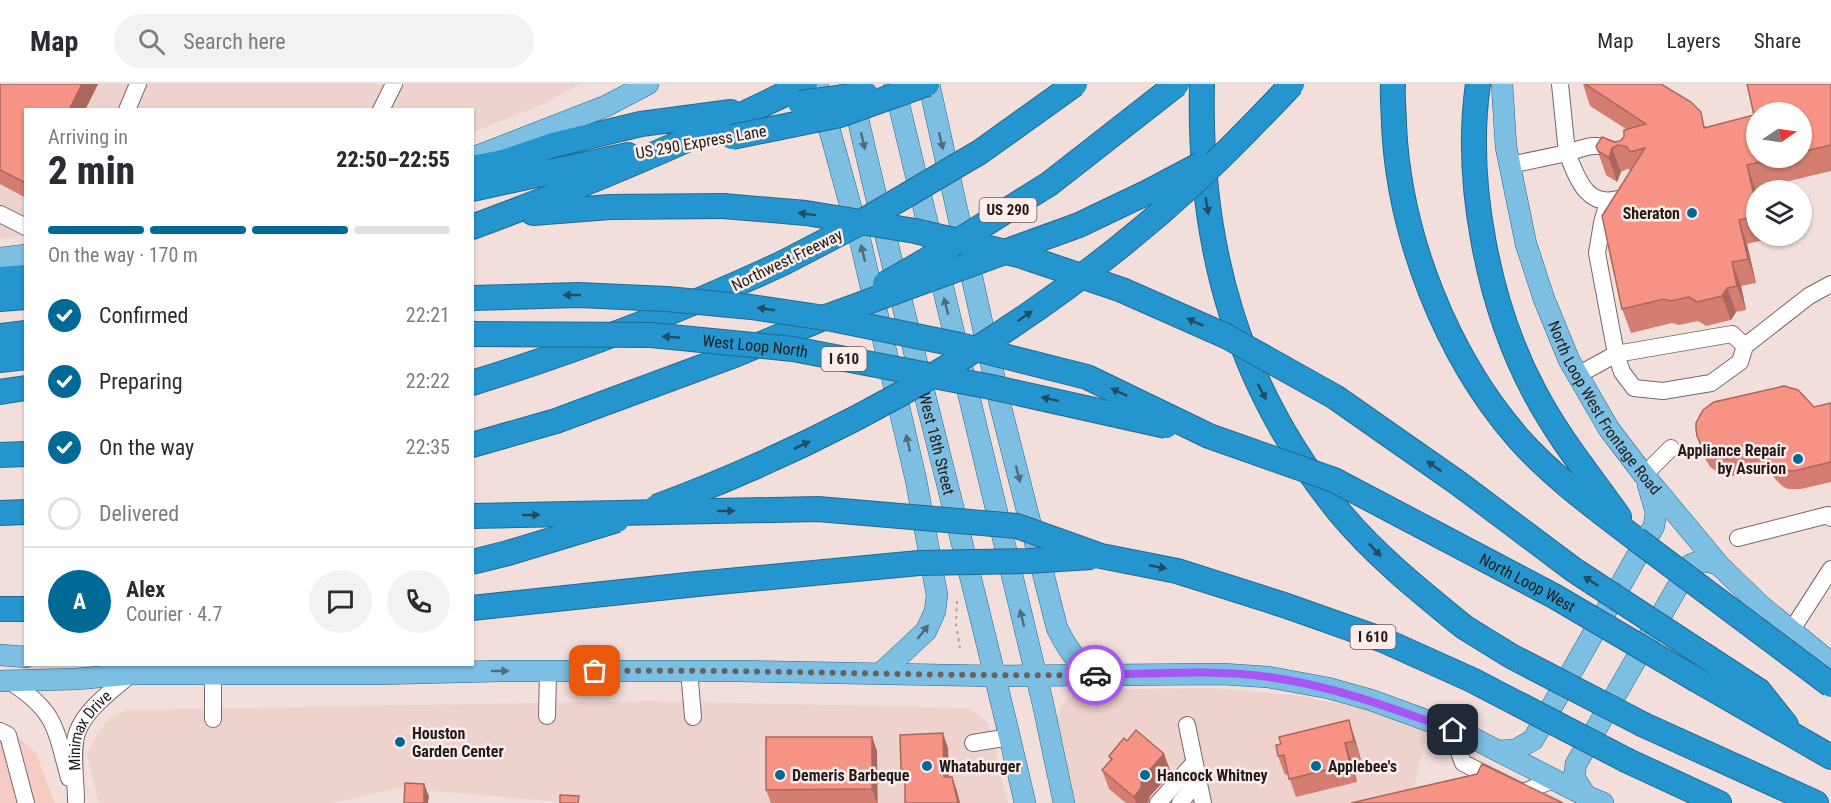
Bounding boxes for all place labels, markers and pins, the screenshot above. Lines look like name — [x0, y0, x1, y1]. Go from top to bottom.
place label: Sheraton — [1623, 204, 1680, 223]
marker: Sheraton — [1685, 206, 1699, 220]
place label: Appliance Repair by Asurion — [1677, 441, 1786, 478]
marker: Appliance Repair by Asurion — [1791, 452, 1805, 466]
pin — [569, 645, 620, 696]
pin — [1427, 704, 1478, 755]
place label: Houston Garden Center — [412, 724, 504, 761]
marker: Houston Garden Center — [393, 735, 407, 749]
place label: Whataburger — [939, 757, 1021, 776]
place label: Applebee's — [1328, 757, 1397, 776]
marker: Whataburger — [920, 759, 934, 773]
marker: Applebee's — [1309, 759, 1323, 773]
place label: Demeris Barbeque — [792, 766, 910, 785]
place label: Hancock Whitney — [1157, 766, 1268, 785]
marker: Demeris Barbeque — [773, 768, 787, 782]
marker: Hancock Whitney — [1138, 768, 1152, 782]

